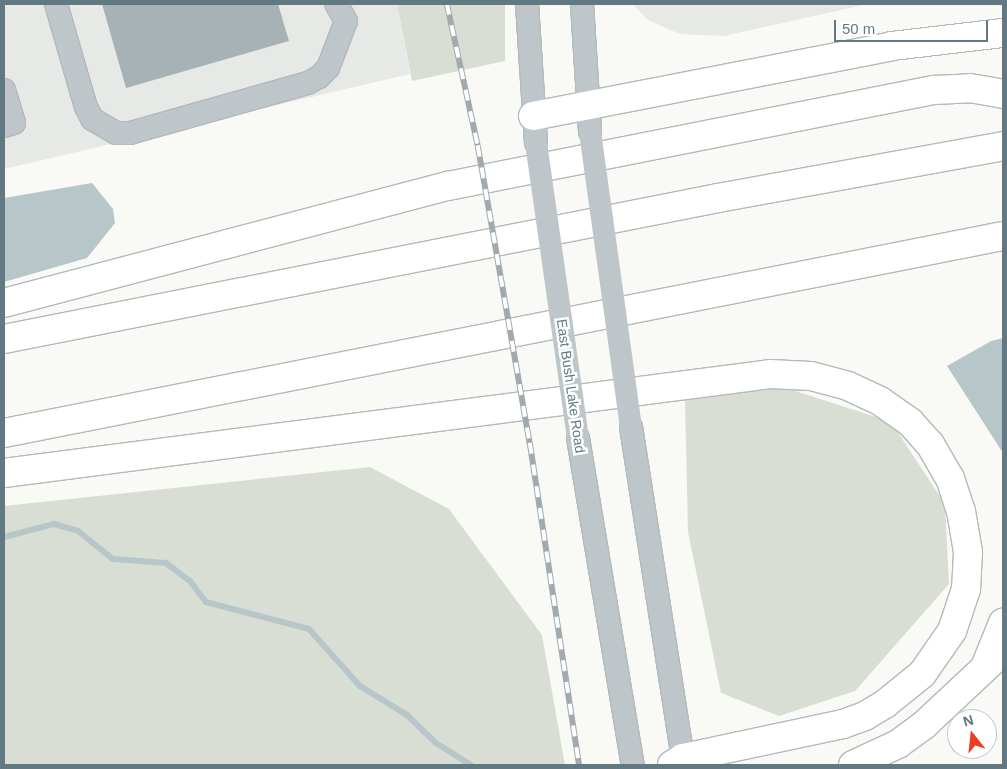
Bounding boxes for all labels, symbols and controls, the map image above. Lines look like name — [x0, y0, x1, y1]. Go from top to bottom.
scale bar — [837, 10, 991, 42]
text: 50 m — [842, 20, 875, 37]
street label: East Bush Lake Road — [553, 318, 589, 454]
north arrow — [947, 709, 997, 759]
text: N — [961, 711, 975, 730]

